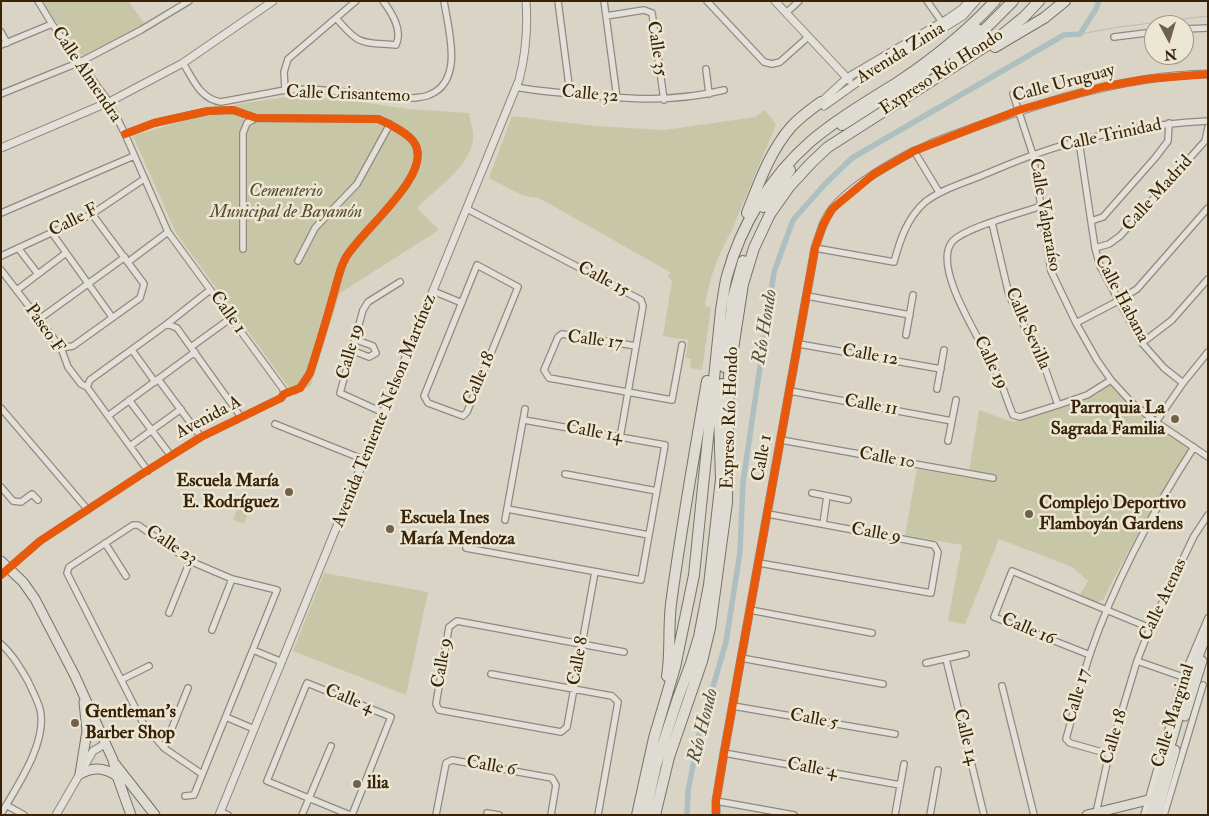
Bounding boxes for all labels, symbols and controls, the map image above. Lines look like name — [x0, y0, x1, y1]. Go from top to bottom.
north arrow — [1144, 15, 1194, 65]
street label: Avenida Zinia — [853, 18, 949, 90]
street label: Calle 35 — [641, 20, 671, 78]
street label: Calle Almendra — [46, 23, 126, 127]
street label: Expreso Río Hondo — [876, 25, 1008, 121]
text: N — [1163, 45, 1178, 64]
street label: Calle Uruguay — [1010, 60, 1118, 108]
street label: Calle Crisantemo — [286, 82, 410, 108]
street label: Calle 32 — [561, 82, 619, 108]
street label: Calle Trinidad — [1058, 115, 1164, 157]
street label: Calle Madrid — [1118, 152, 1198, 236]
street label: Calle Valparaíso — [1023, 157, 1065, 273]
park label: Cementerio Municipal de Bayamón — [210, 181, 362, 223]
street label: Calle F — [46, 200, 102, 242]
street label: Calle Habana — [1089, 252, 1153, 346]
street label: Calle 15 — [574, 257, 632, 303]
street label: Calle Sevilla — [999, 285, 1055, 373]
street label: Calle 1 — [204, 287, 250, 339]
water label: Río Hondo — [749, 288, 783, 366]
street label: Avenida Teniente Nelson Martínez — [328, 291, 442, 531]
street label: Paseo F — [19, 300, 69, 358]
street label: Calle 19 — [333, 322, 369, 382]
street label: Calle 17 — [566, 327, 624, 355]
street label: Calle 19 — [968, 333, 1012, 393]
street label: Calle 12 — [840, 340, 900, 372]
street label: Expreso Río Hondo — [718, 346, 744, 490]
street label: Calle 18 — [459, 349, 501, 409]
street label: Calle 11 — [843, 391, 899, 421]
street label: Avenida A — [172, 392, 246, 444]
place label: Parroquia La Sagrada Familia — [1051, 398, 1165, 440]
marker: Parroquia La Sagrada Familia — [1169, 413, 1181, 425]
street label: Calle 14 — [564, 417, 624, 449]
street label: Calle 1 — [748, 433, 778, 483]
street label: Calle 10 — [857, 443, 917, 475]
place label: Escuela María E. Rodríguez — [176, 471, 279, 514]
marker: Escuela María E. Rodríguez — [283, 486, 295, 498]
place label: Complejo Deportivo Flamboyán Gardens — [1039, 493, 1186, 536]
place label: Escuela Ines María Mendoza — [400, 508, 515, 550]
marker: Complejo Deportivo Flamboyán Gardens — [1023, 508, 1035, 520]
street label: Calle 9 — [849, 519, 903, 549]
street label: Calle 23 — [141, 521, 201, 571]
marker: Escuela Ines María Mendoza — [384, 523, 396, 535]
street label: Calle Atenas — [1135, 555, 1193, 645]
street label: Calle 16 — [998, 609, 1058, 651]
street label: Calle 8 — [564, 635, 594, 687]
street label: Calle 9 — [428, 636, 458, 690]
street label: Calle Marginal — [1148, 662, 1200, 770]
street label: Calle 17 — [1060, 666, 1096, 726]
street label: Calle 4 — [321, 680, 377, 720]
water label: Río Hondo — [684, 686, 724, 766]
place label: Gentleman's Barber Shop — [85, 702, 176, 744]
street label: Calle 5 — [788, 705, 840, 735]
street label: Calle 14 — [948, 707, 982, 767]
street label: Calle 18 — [1097, 707, 1133, 767]
marker: Gentleman's Barber Shop — [69, 717, 81, 729]
street label: Calle 6 — [464, 752, 518, 782]
street label: Calle 4 — [785, 754, 839, 784]
place label: ilia — [367, 773, 389, 795]
marker: ilia — [351, 778, 363, 790]

